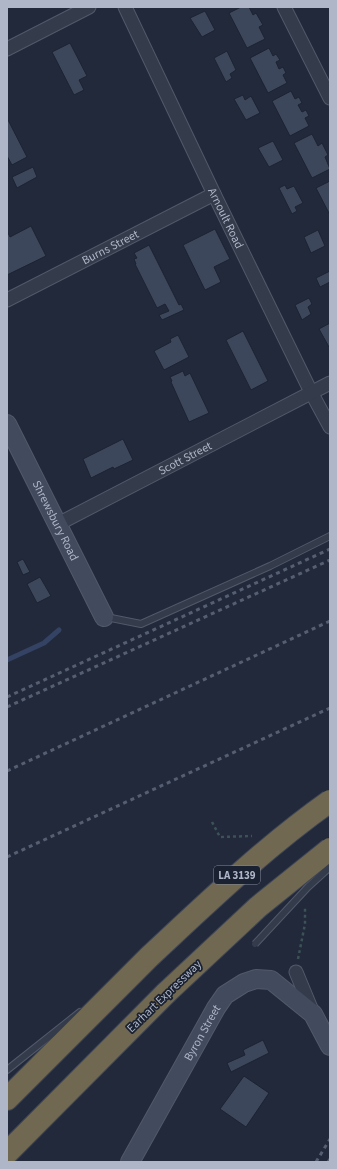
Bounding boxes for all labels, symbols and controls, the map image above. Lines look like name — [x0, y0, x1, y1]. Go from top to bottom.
street label: Arnoult Road — [203, 185, 247, 252]
street label: Burns Street — [79, 226, 142, 269]
street label: Scott Street — [155, 438, 215, 480]
street label: Shrewsbury Road — [28, 478, 82, 564]
road number: LA 3139 — [214, 866, 260, 884]
street label: Earhart Expressway — [123, 956, 206, 1036]
street label: Byron Street — [180, 1001, 225, 1064]

